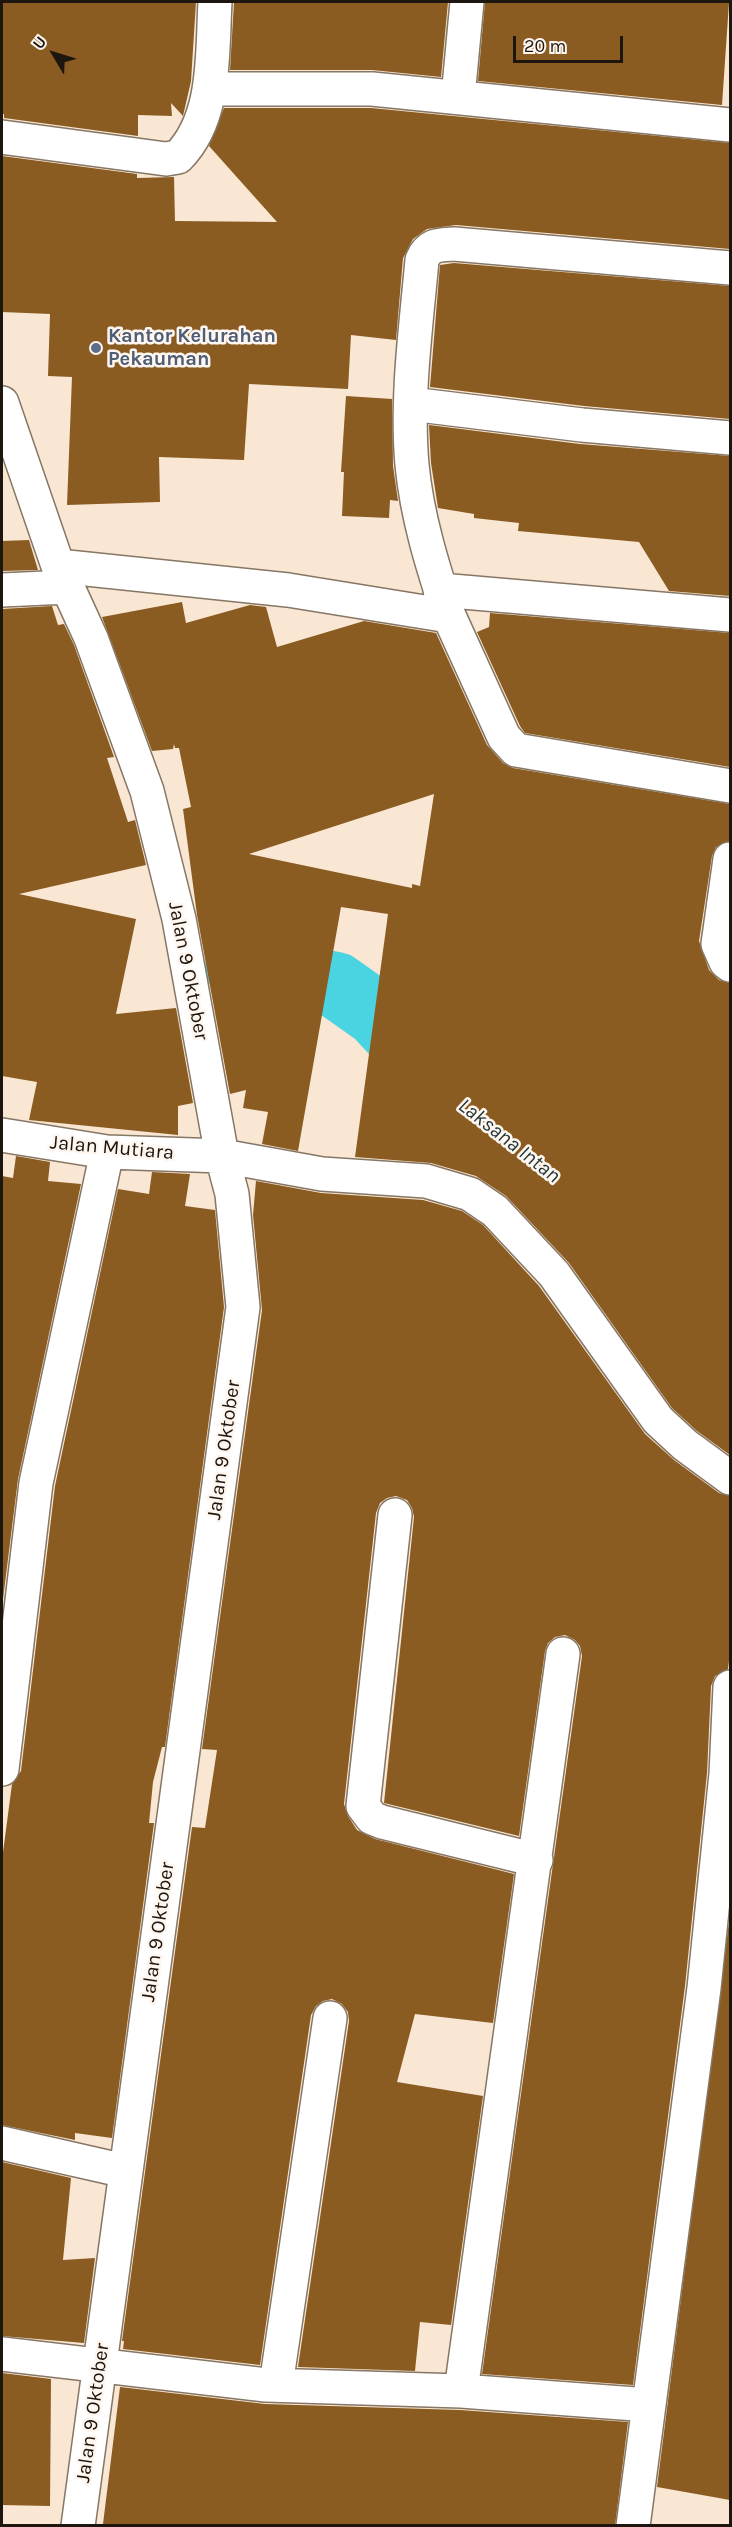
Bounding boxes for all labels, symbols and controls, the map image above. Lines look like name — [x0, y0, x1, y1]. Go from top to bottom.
north arrow — [24, 24, 84, 84]
scale bar — [516, 24, 626, 62]
text: U — [29, 32, 50, 53]
text: 20 m — [524, 35, 566, 57]
place label: Kantor Kelurahan Pekauman — [108, 324, 276, 371]
marker: Kantor Kelurahan Pekauman — [89, 341, 103, 355]
street label: Jalan 9 Oktober — [163, 900, 213, 1042]
water label: Laksana Intan — [453, 1093, 565, 1189]
street label: Jalan Mutiara — [49, 1131, 175, 1165]
street label: Jalan 9 Oktober — [202, 1379, 246, 1521]
street label: Jalan 9 Oktober — [136, 1861, 180, 2003]
street label: Jalan 9 Oktober — [71, 2342, 115, 2484]

